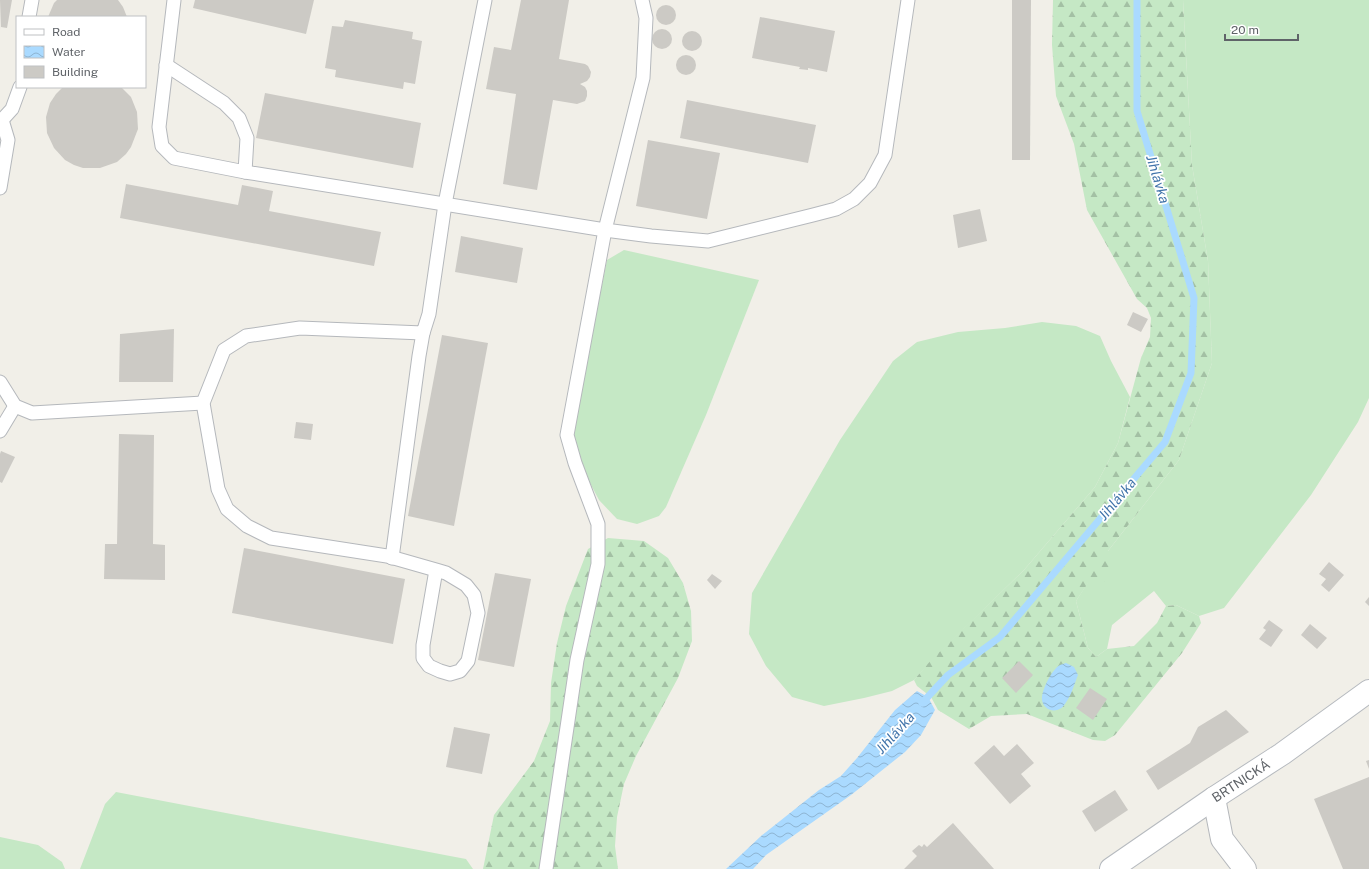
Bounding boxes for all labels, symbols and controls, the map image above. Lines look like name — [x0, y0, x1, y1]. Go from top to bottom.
legend — [16, 16, 146, 88]
scale bar — [1225, 16, 1298, 42]
text: 20 m — [1231, 23, 1259, 37]
text: Road — [52, 25, 80, 39]
text: Water — [52, 45, 86, 59]
text: Building — [52, 65, 98, 79]
water label: Jihlávka — [1143, 153, 1173, 205]
water label: Jihlávka — [1095, 475, 1139, 523]
water label: Jihlávka — [872, 709, 918, 757]
street label: BRTNICKÁ — [1209, 756, 1273, 805]

